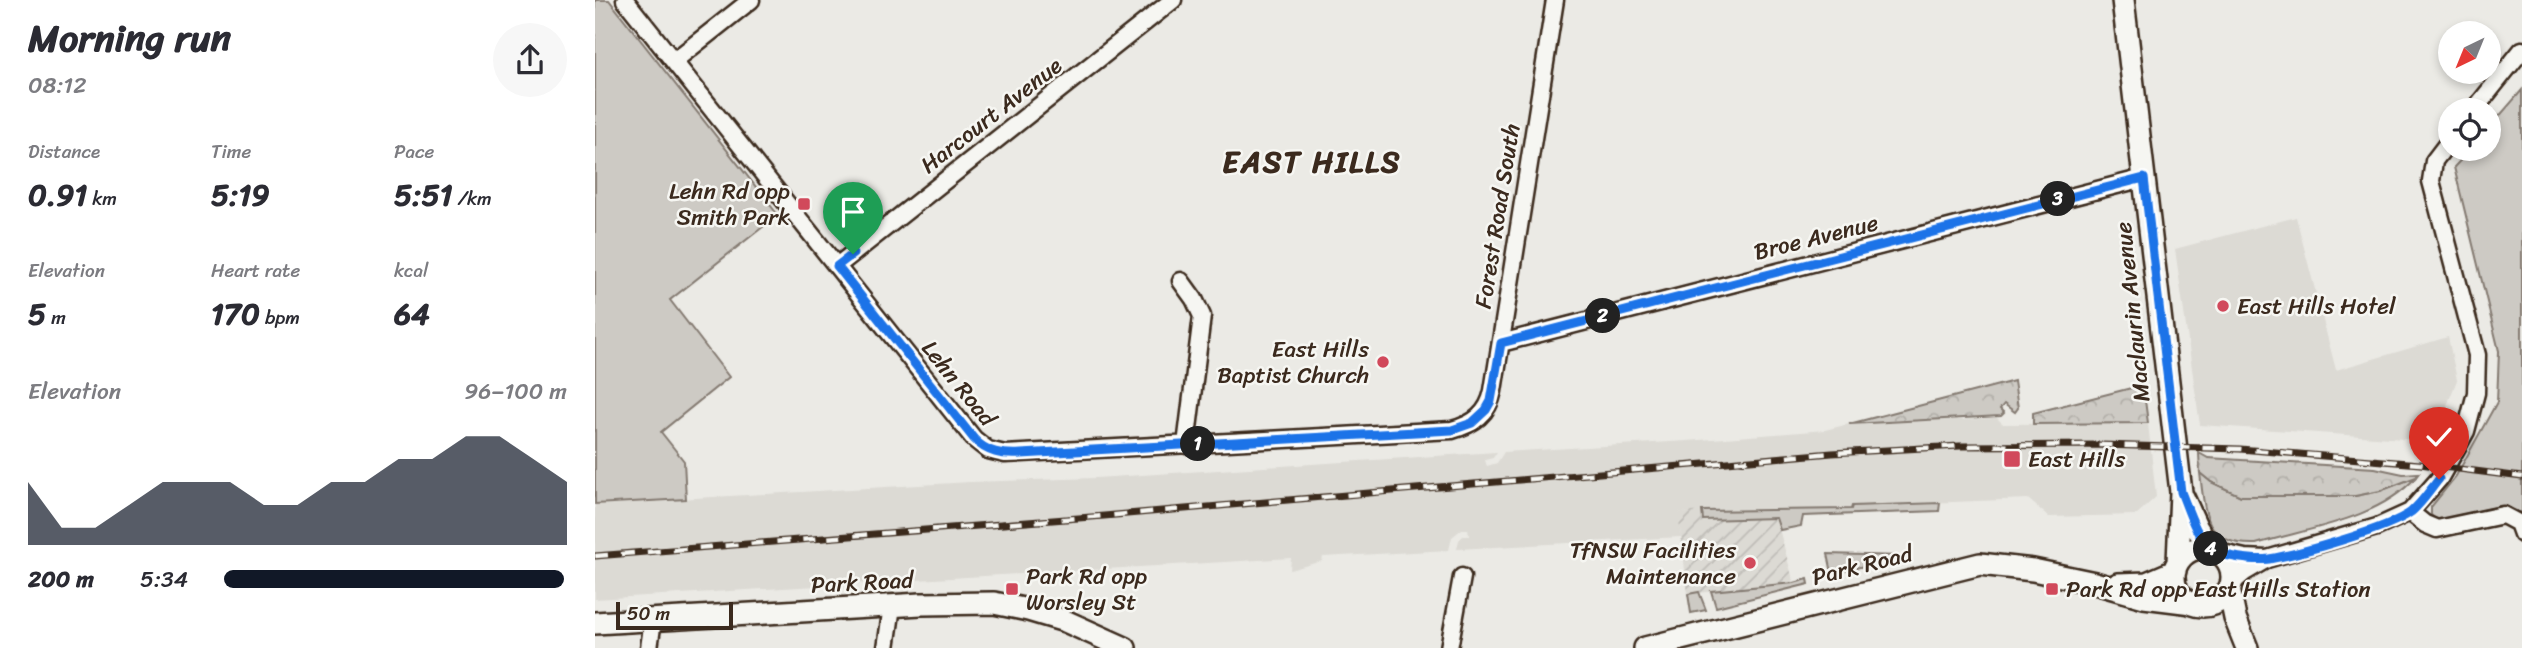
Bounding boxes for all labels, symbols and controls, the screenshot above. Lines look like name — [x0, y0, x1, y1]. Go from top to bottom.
text: Morning run — [28, 5, 231, 72]
north arrow — [2438, 21, 2501, 84]
map controls — [2438, 21, 2501, 161]
button: share — [493, 23, 567, 97]
street label: Harcourt Avenue — [911, 46, 1072, 184]
text: 08:12 — [28, 65, 87, 106]
button: locate — [2438, 98, 2501, 161]
street label: Forest Road South — [1463, 121, 1532, 312]
text: Distance — [28, 135, 100, 168]
text: Time — [211, 135, 251, 168]
text: Pace — [394, 135, 434, 168]
district label: EAST HILLS — [1222, 135, 1402, 189]
text: 0.91 — [28, 168, 87, 222]
text: 5:19 — [211, 168, 270, 222]
text: 5:51 — [394, 168, 453, 222]
place label: Lehn Rd opp Smith Park — [669, 171, 790, 238]
text: km — [87, 182, 117, 215]
text: /km — [453, 182, 492, 215]
pin — [823, 182, 883, 254]
pin: 3 — [2041, 182, 2075, 216]
text: 3 — [2052, 182, 2063, 215]
icon: arrive — [834, 193, 872, 231]
marker: Lehn Rd opp Smith Park — [796, 196, 812, 212]
street label: Broe Avenue — [1750, 202, 1883, 273]
street label: Maclaurin Avenue — [2103, 220, 2162, 404]
text: Elevation — [28, 254, 105, 287]
text: Heart rate — [211, 254, 300, 287]
text: kcal — [394, 254, 429, 287]
place label: East Hills Hotel — [2237, 286, 2396, 327]
text: 5 — [28, 287, 46, 341]
text: 170 — [211, 287, 260, 341]
text: 64 — [394, 287, 430, 341]
pin: 2 — [1585, 298, 1621, 334]
marker: East Hills Hotel — [2215, 298, 2231, 314]
text: 2 — [1597, 299, 1608, 332]
text: m — [46, 301, 66, 334]
text: bpm — [260, 301, 300, 334]
place label: East Hills Baptist Church — [1217, 329, 1369, 396]
street label: Lehn Road — [911, 331, 1008, 437]
marker: East Hills Baptist Church — [1375, 354, 1391, 370]
text: Elevation — [28, 371, 121, 412]
text: 96–100 m — [464, 371, 567, 412]
pin — [2409, 407, 2469, 479]
icon: check — [2420, 418, 2458, 456]
pin: 1 — [1181, 426, 1215, 462]
text: 1 — [1193, 427, 1202, 460]
place label: East Hills — [2028, 439, 2126, 480]
marker: East Hills — [2002, 449, 2022, 469]
place label: TfNSW Facilities Maintenance — [1570, 530, 1736, 597]
pin: 4 — [2193, 532, 2229, 566]
text: 4 — [2205, 532, 2216, 565]
street label: Park Road — [1807, 533, 1919, 598]
marker: TfNSW Facilities Maintenance — [1742, 555, 1758, 571]
place label: Park Rd opp Worsley St — [1026, 556, 1147, 623]
text: 200 m — [28, 559, 94, 600]
text: 5:34 — [140, 559, 188, 600]
street label: Park Road — [810, 559, 916, 606]
place label: Park Rd opp East Hills Station — [2066, 569, 2371, 610]
marker: Park Rd opp Worsley St — [1004, 581, 1020, 597]
marker: Park Rd opp East Hills Station — [2044, 581, 2060, 597]
text: 50 m — [627, 597, 670, 630]
scale bar — [616, 599, 733, 631]

